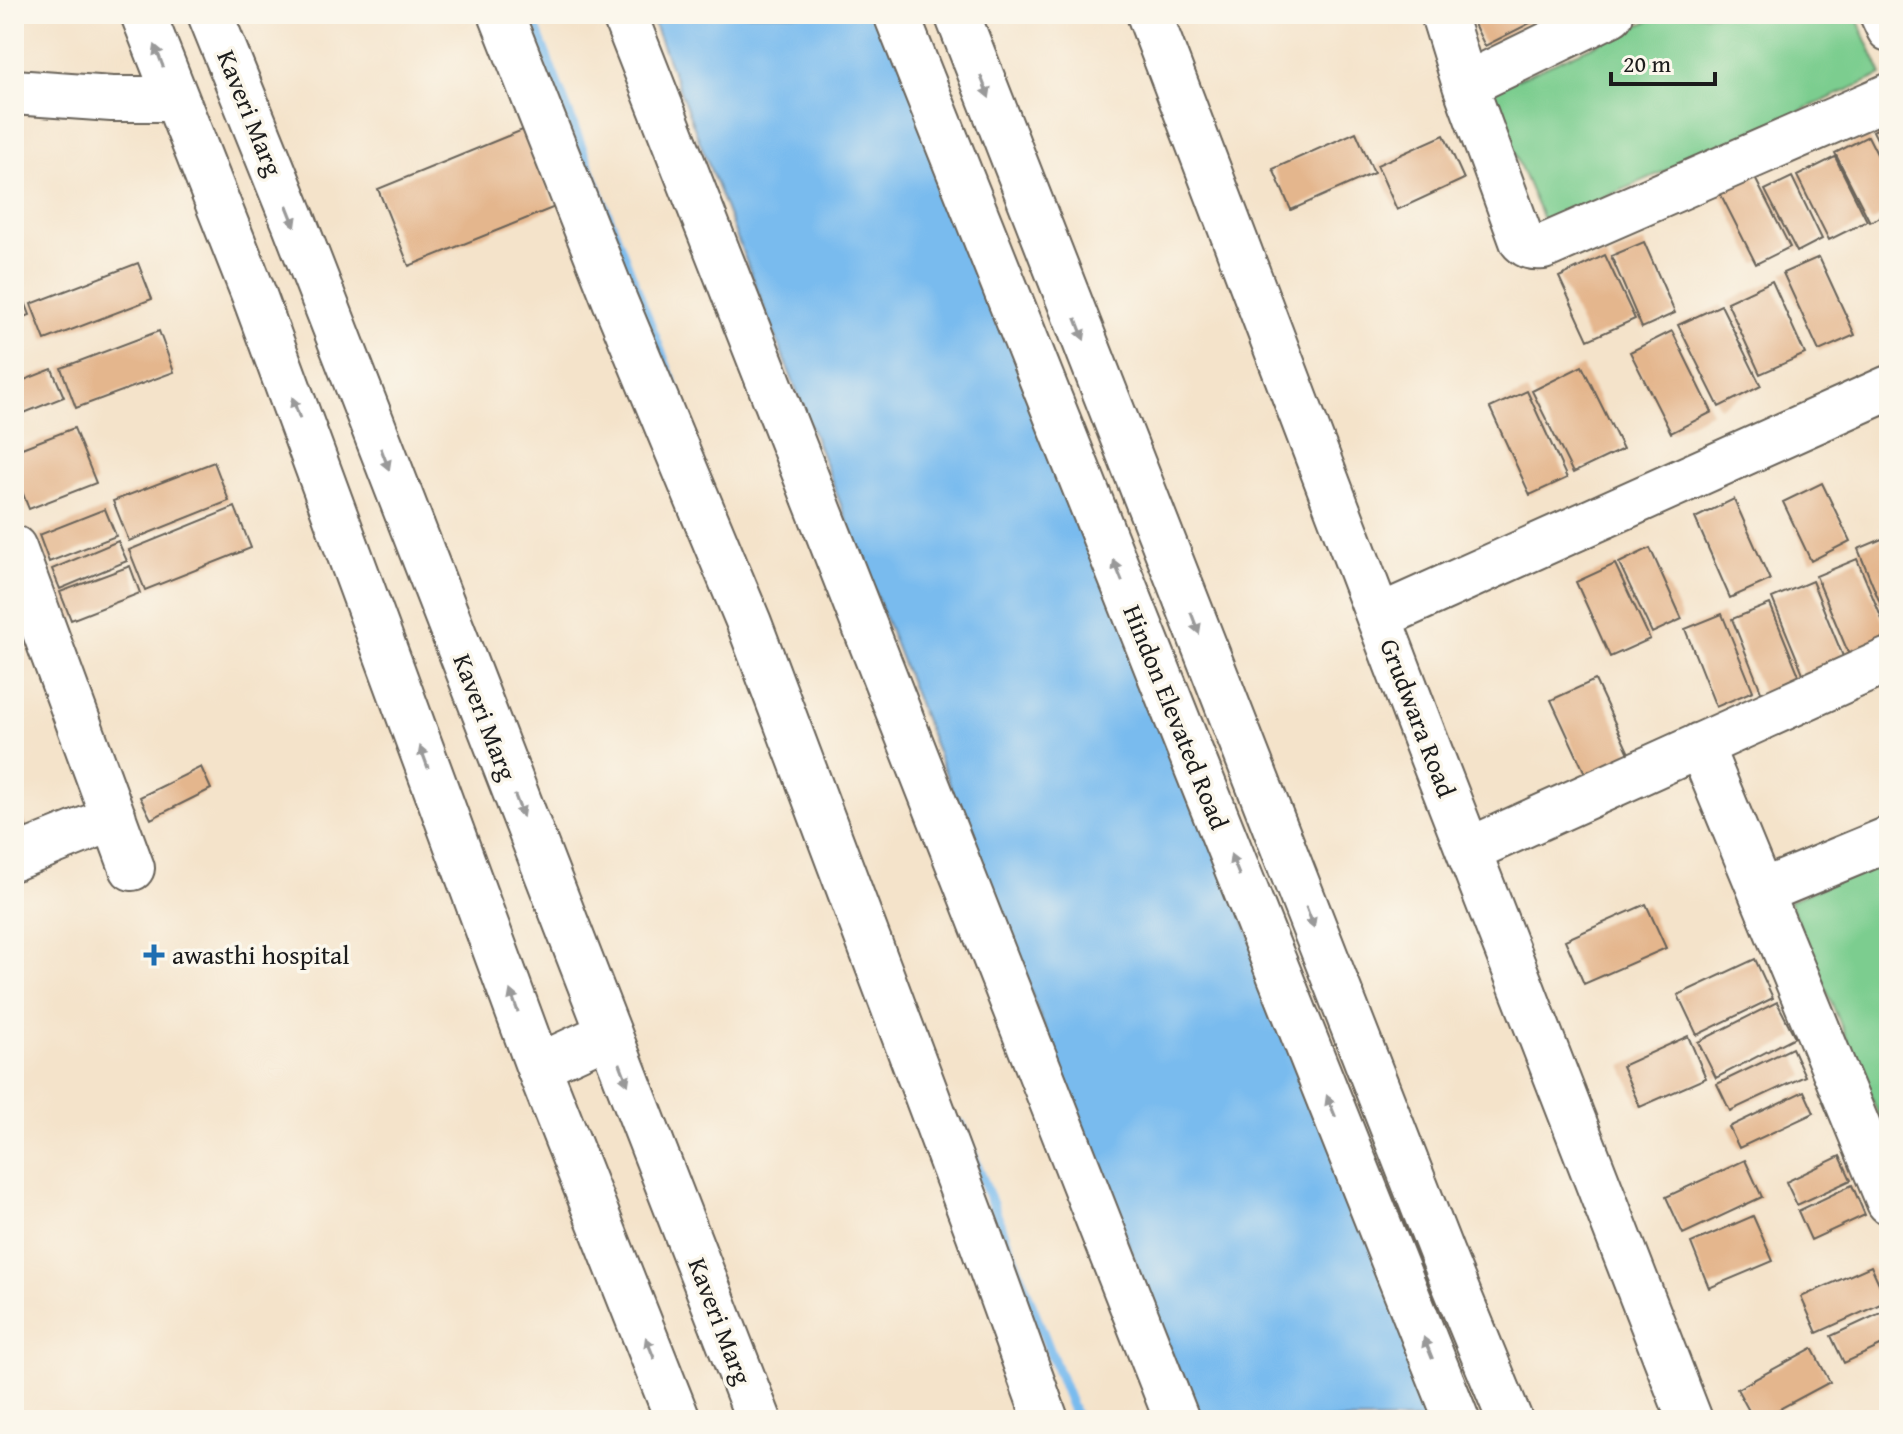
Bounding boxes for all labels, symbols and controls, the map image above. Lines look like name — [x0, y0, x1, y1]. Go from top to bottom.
scale bar — [1611, 36, 1715, 86]
one-way arrow — [152, 44, 165, 68]
street label: Kaveri Marg — [208, 44, 293, 182]
text: 20 m — [1623, 46, 1671, 81]
one-way arrow — [979, 75, 992, 99]
one-way arrow — [285, 205, 298, 229]
one-way arrow — [1074, 317, 1087, 341]
one-way arrow — [289, 396, 301, 420]
one-way arrow — [379, 447, 392, 471]
one-way arrow — [1111, 559, 1124, 583]
street label: Hindon Elevated Road — [1114, 599, 1239, 835]
one-way arrow — [1189, 611, 1202, 635]
street label: Grudwara Road — [1370, 633, 1467, 803]
street label: Kaveri Marg — [443, 648, 527, 786]
one-way arrow — [417, 745, 430, 769]
one-way arrow — [513, 794, 526, 818]
one-way arrow — [1228, 853, 1241, 877]
one-way arrow — [1304, 905, 1317, 929]
place label: awasthi hospital — [172, 935, 350, 974]
marker: awasthi hospital — [143, 944, 165, 966]
one-way arrow — [507, 989, 520, 1013]
one-way arrow — [617, 1062, 630, 1086]
one-way arrow — [1325, 1094, 1338, 1118]
street label: Kaveri Marg — [678, 1252, 762, 1390]
one-way arrow — [643, 1335, 656, 1359]
one-way arrow — [1421, 1336, 1434, 1360]

